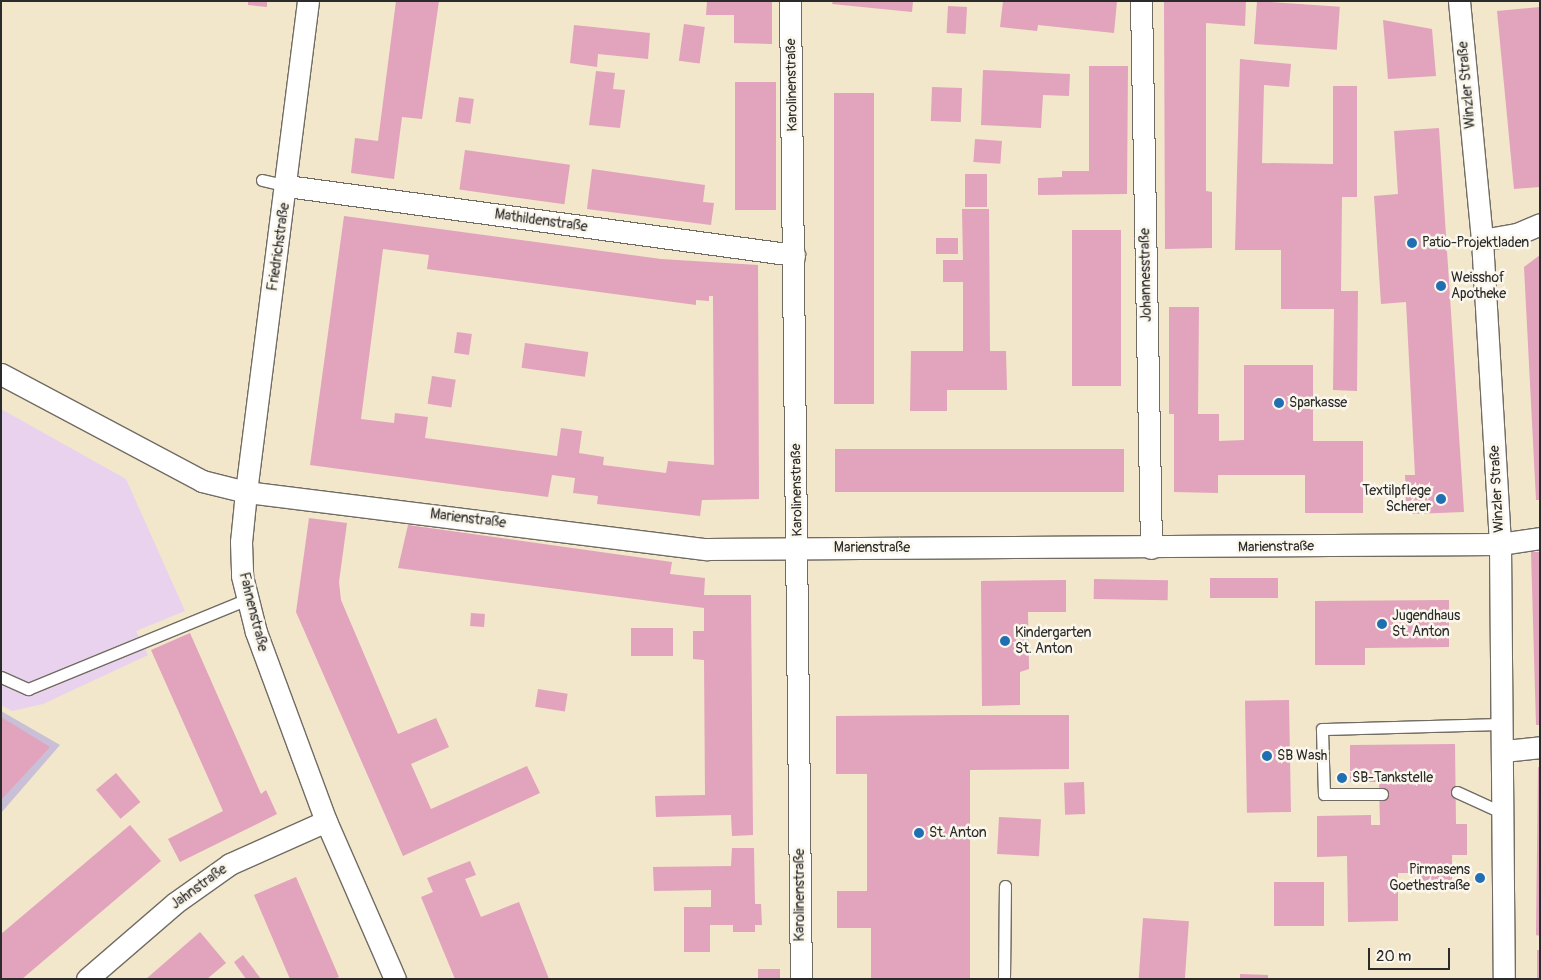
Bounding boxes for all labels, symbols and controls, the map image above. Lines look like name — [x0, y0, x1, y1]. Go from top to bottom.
street label: Karolinenstraße — [783, 38, 801, 132]
street label: Winzler Straße — [1455, 41, 1479, 129]
street label: Friedrichstraße — [265, 202, 293, 292]
street label: Mathildenstraße — [494, 206, 588, 236]
street label: Johannesstraße — [1137, 228, 1155, 322]
place label: Patio-Projektladen — [1422, 235, 1529, 251]
marker: Patio-Projektladen — [1406, 237, 1418, 249]
place label: Weisshof Apotheke — [1451, 270, 1506, 302]
marker: Weisshof Apotheke — [1435, 280, 1447, 292]
place label: Sparkasse — [1289, 395, 1347, 411]
marker: Sparkasse — [1273, 397, 1285, 409]
street label: Karolinenstraße — [788, 443, 806, 537]
street label: Winzler Straße — [1486, 445, 1508, 533]
place label: Textilpflege Scherer — [1362, 483, 1431, 516]
marker: Textilpflege Scherer — [1435, 493, 1447, 505]
street label: Marienstraße — [429, 506, 507, 532]
street label: Marienstraße — [1238, 538, 1314, 556]
street label: Marienstraße — [834, 540, 910, 556]
street label: Fahnenstraße — [235, 571, 271, 653]
place label: Jugendhaus St. Anton — [1392, 608, 1460, 640]
marker: Jugendhaus St. Anton — [1376, 618, 1388, 630]
place label: Kindergarten St. Anton — [1015, 625, 1091, 658]
marker: Kindergarten St. Anton — [999, 635, 1011, 647]
place label: SB Wash — [1277, 748, 1327, 764]
marker: SB Wash — [1261, 750, 1273, 762]
place label: SB-Tankstelle — [1352, 770, 1433, 786]
marker: SB-Tankstelle — [1336, 772, 1348, 784]
place label: St. Anton — [929, 825, 987, 841]
marker: St. Anton — [913, 827, 925, 839]
street label: Karolinenstraße — [792, 848, 808, 942]
street label: Jahnstraße — [168, 861, 230, 913]
place label: Pirmasens Goethestraße — [1389, 862, 1470, 894]
marker: Pirmasens Goethestraße — [1474, 872, 1486, 884]
scale bar — [1371, 938, 1454, 970]
text: 20 m — [1376, 947, 1411, 966]

